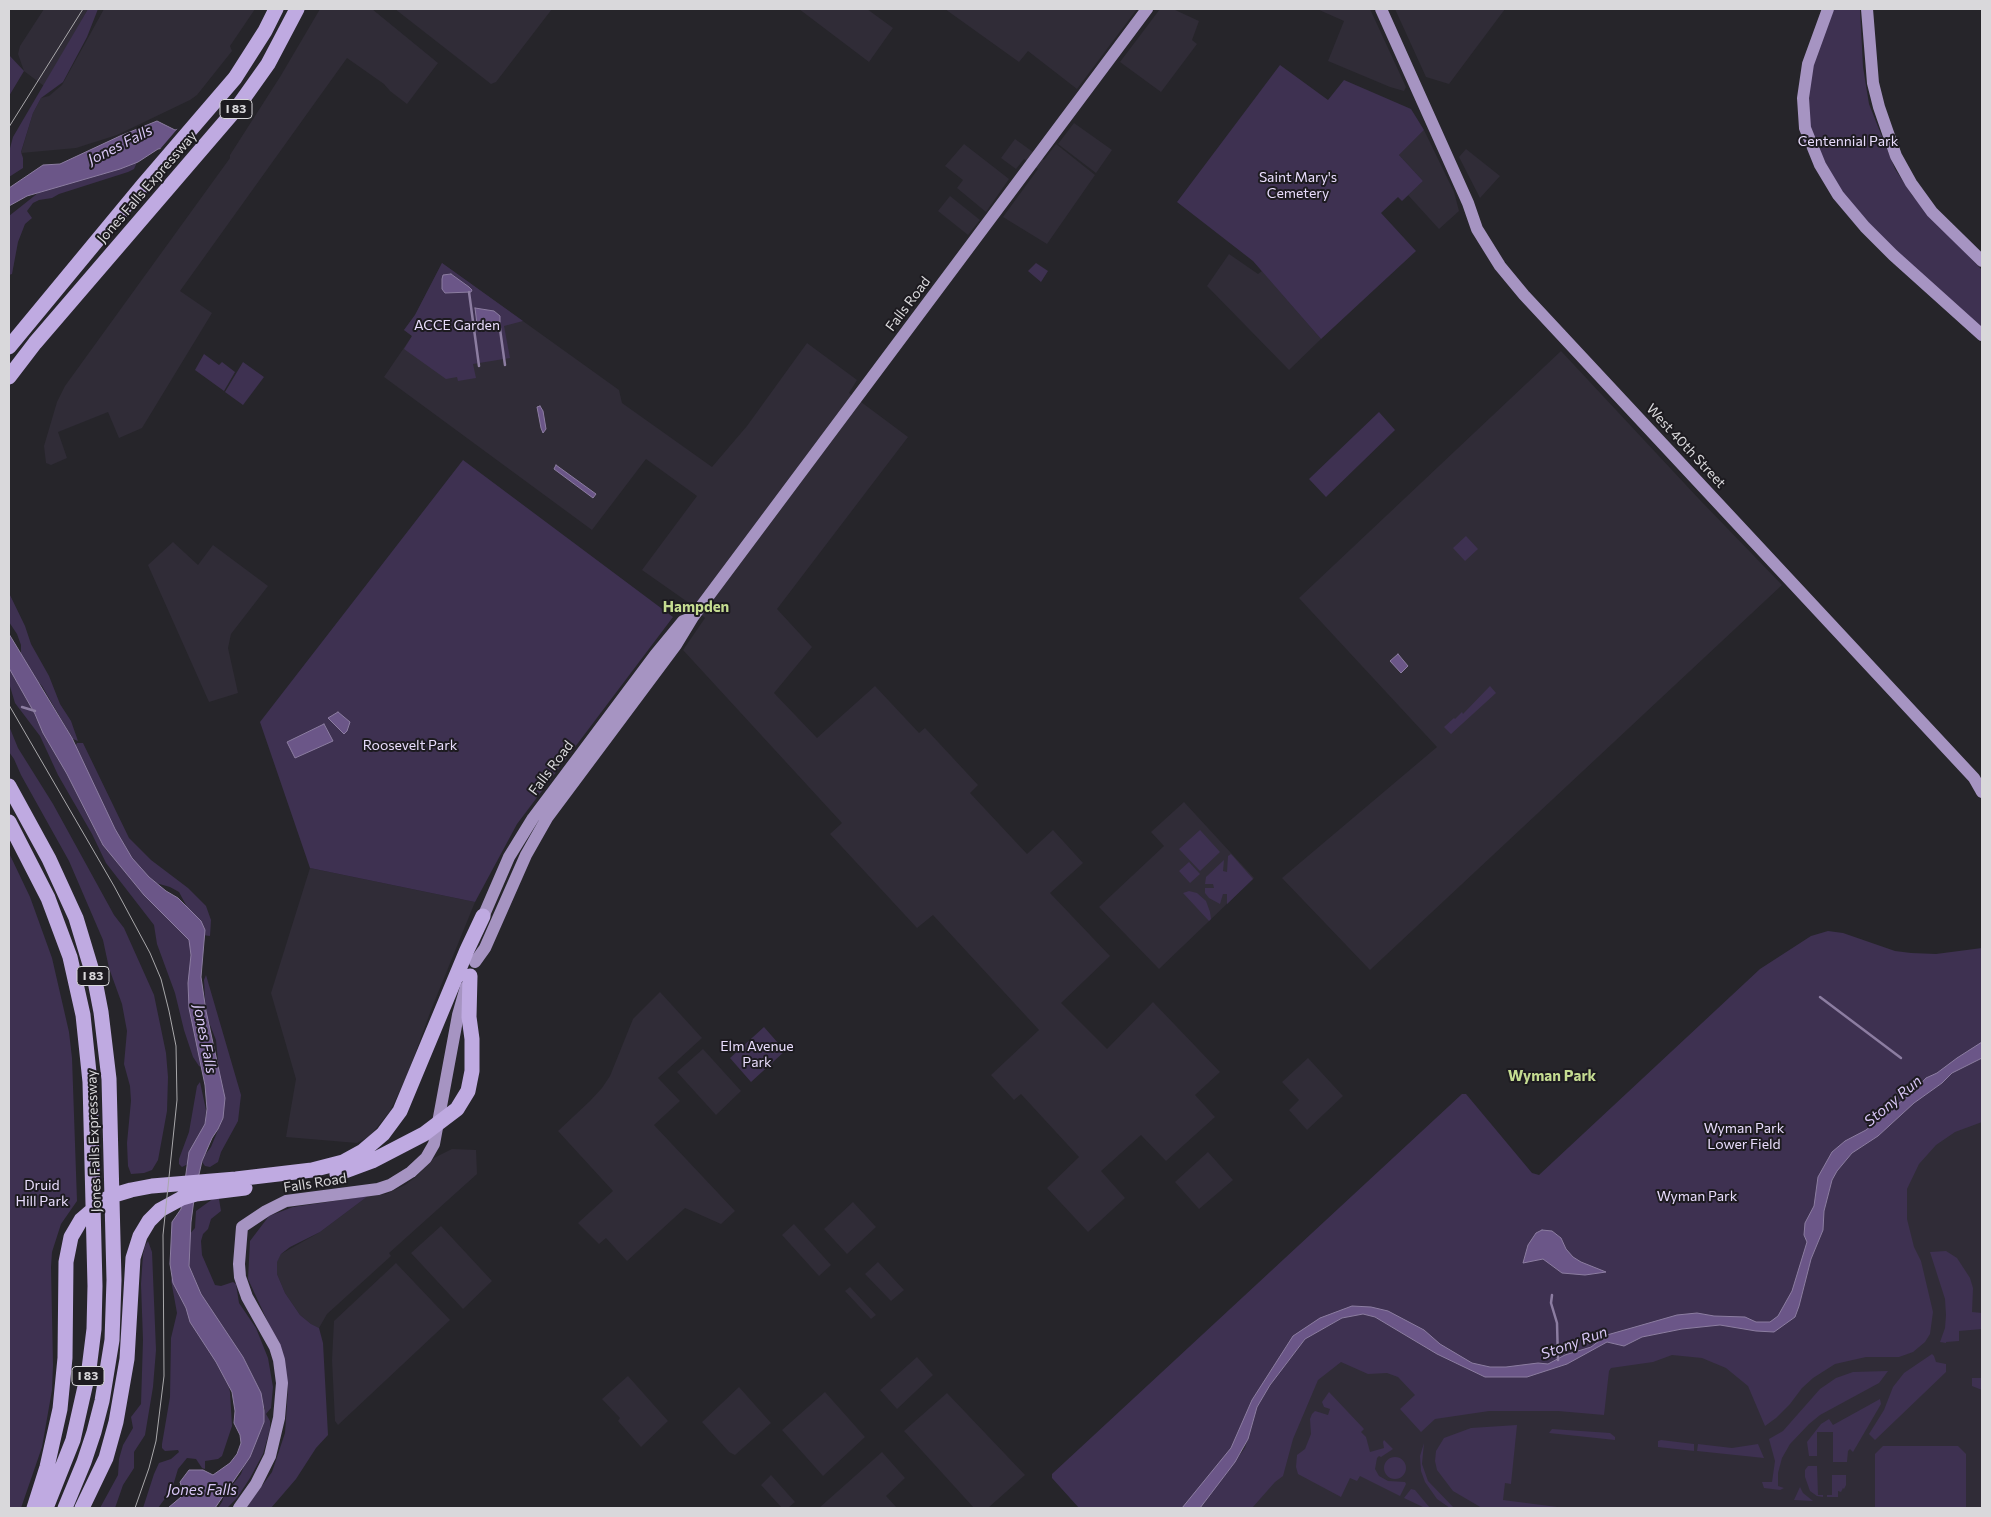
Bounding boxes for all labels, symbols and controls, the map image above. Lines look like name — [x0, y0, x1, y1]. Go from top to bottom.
road number: I 83 — [220, 100, 252, 118]
water label: Jones Falls — [85, 121, 155, 169]
street label: Jones Falls Expressway — [94, 128, 200, 246]
park label: Centennial Park — [1798, 133, 1898, 149]
park label: Saint Mary's Cemetery — [1259, 169, 1337, 202]
street label: Falls Road — [882, 273, 934, 335]
park label: ACCE Garden — [414, 317, 500, 333]
street label: West 40th Street — [1643, 400, 1729, 492]
district label: Hampden — [663, 598, 729, 616]
park label: Roosevelt Park — [363, 737, 457, 753]
street label: Falls Road — [525, 737, 577, 799]
road number: I 83 — [77, 966, 109, 986]
water label: Jones Falls — [189, 1003, 221, 1075]
park label: Elm Avenue Park — [720, 1038, 794, 1070]
district label: Wyman Park — [1508, 1067, 1596, 1085]
street label: Jones Falls Expressway — [83, 1069, 105, 1213]
water label: Stony Run — [1861, 1072, 1925, 1130]
park label: Wyman Park Lower Field — [1704, 1120, 1784, 1152]
street label: Falls Road — [282, 1170, 348, 1196]
park label: Druid Hill Park — [15, 1177, 69, 1210]
park label: Wyman Park — [1657, 1188, 1737, 1204]
water label: Stony Run — [1538, 1323, 1610, 1363]
road number: I 83 — [72, 1366, 104, 1385]
water label: Jones Falls — [167, 1481, 237, 1499]

